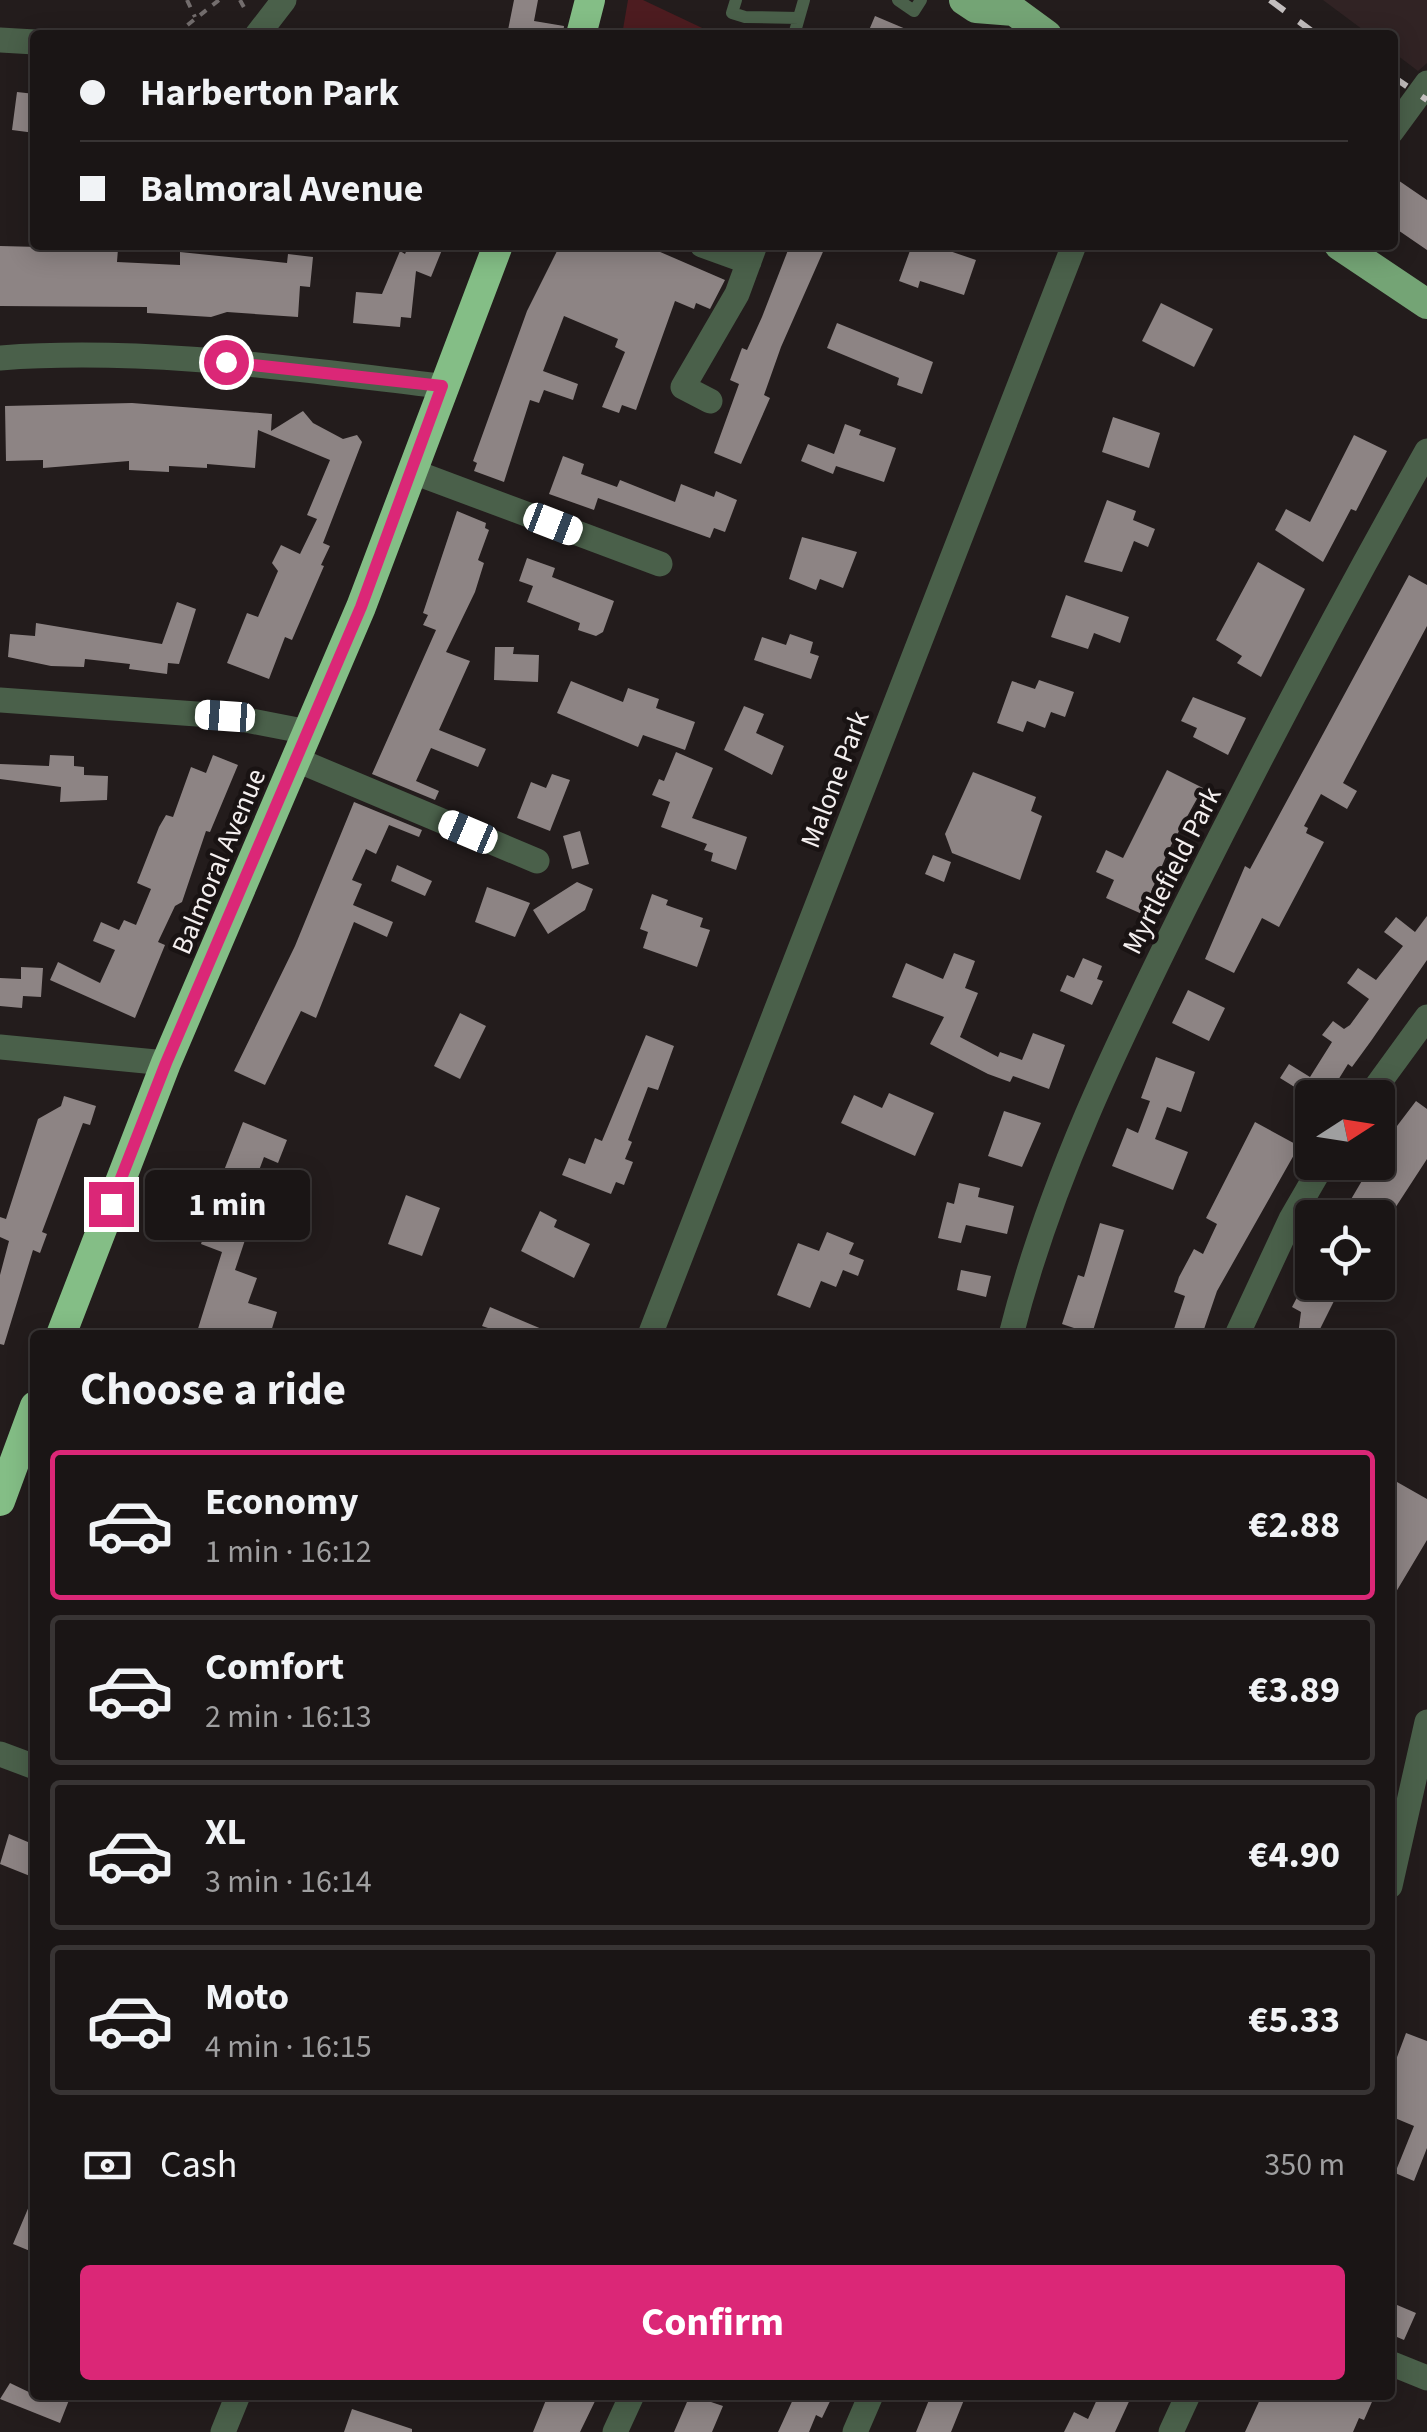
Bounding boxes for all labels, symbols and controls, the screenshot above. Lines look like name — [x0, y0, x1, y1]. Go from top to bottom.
text: Harberton Park — [140, 66, 399, 120]
text: Balmoral Avenue — [140, 162, 423, 216]
route start — [204, 340, 249, 385]
car — [520, 499, 586, 549]
car — [194, 699, 256, 733]
street label: Malone Park — [790, 705, 879, 854]
street label: Balmoral Avenue — [162, 762, 276, 960]
street label: Myrtlefield Park — [1112, 780, 1231, 961]
car — [435, 806, 501, 858]
north arrow — [1295, 1080, 1395, 1180]
map controls — [1295, 1080, 1395, 1300]
callout: 1 min — [146, 1169, 311, 1239]
route end — [89, 1182, 134, 1227]
text: 1 min — [189, 1182, 266, 1228]
button: locate — [1295, 1200, 1395, 1300]
text: Choose a ride — [80, 1358, 346, 1422]
text: Economy — [205, 1475, 358, 1529]
icon: car — [85, 1480, 175, 1570]
text: €2.88 — [1248, 1498, 1340, 1552]
text: 1 min · 16:12 — [205, 1529, 372, 1575]
text: Comfort — [205, 1640, 344, 1694]
icon: car — [85, 1645, 175, 1735]
text: €3.89 — [1248, 1663, 1340, 1717]
text: 2 min · 16:13 — [205, 1694, 372, 1740]
text: XL — [205, 1805, 246, 1859]
icon: car — [85, 1810, 175, 1900]
text: €4.90 — [1248, 1828, 1340, 1882]
text: 3 min · 16:14 — [205, 1859, 372, 1905]
text: Moto — [205, 1970, 289, 2024]
icon: car — [85, 1975, 175, 2065]
text: €5.33 — [1248, 1993, 1340, 2047]
text: 4 min · 16:15 — [205, 2024, 372, 2070]
icon: cash — [80, 2138, 135, 2193]
text: Cash — [160, 2138, 237, 2192]
text: 350 m — [1264, 2142, 1345, 2188]
button: Confirm — [80, 2265, 1345, 2380]

